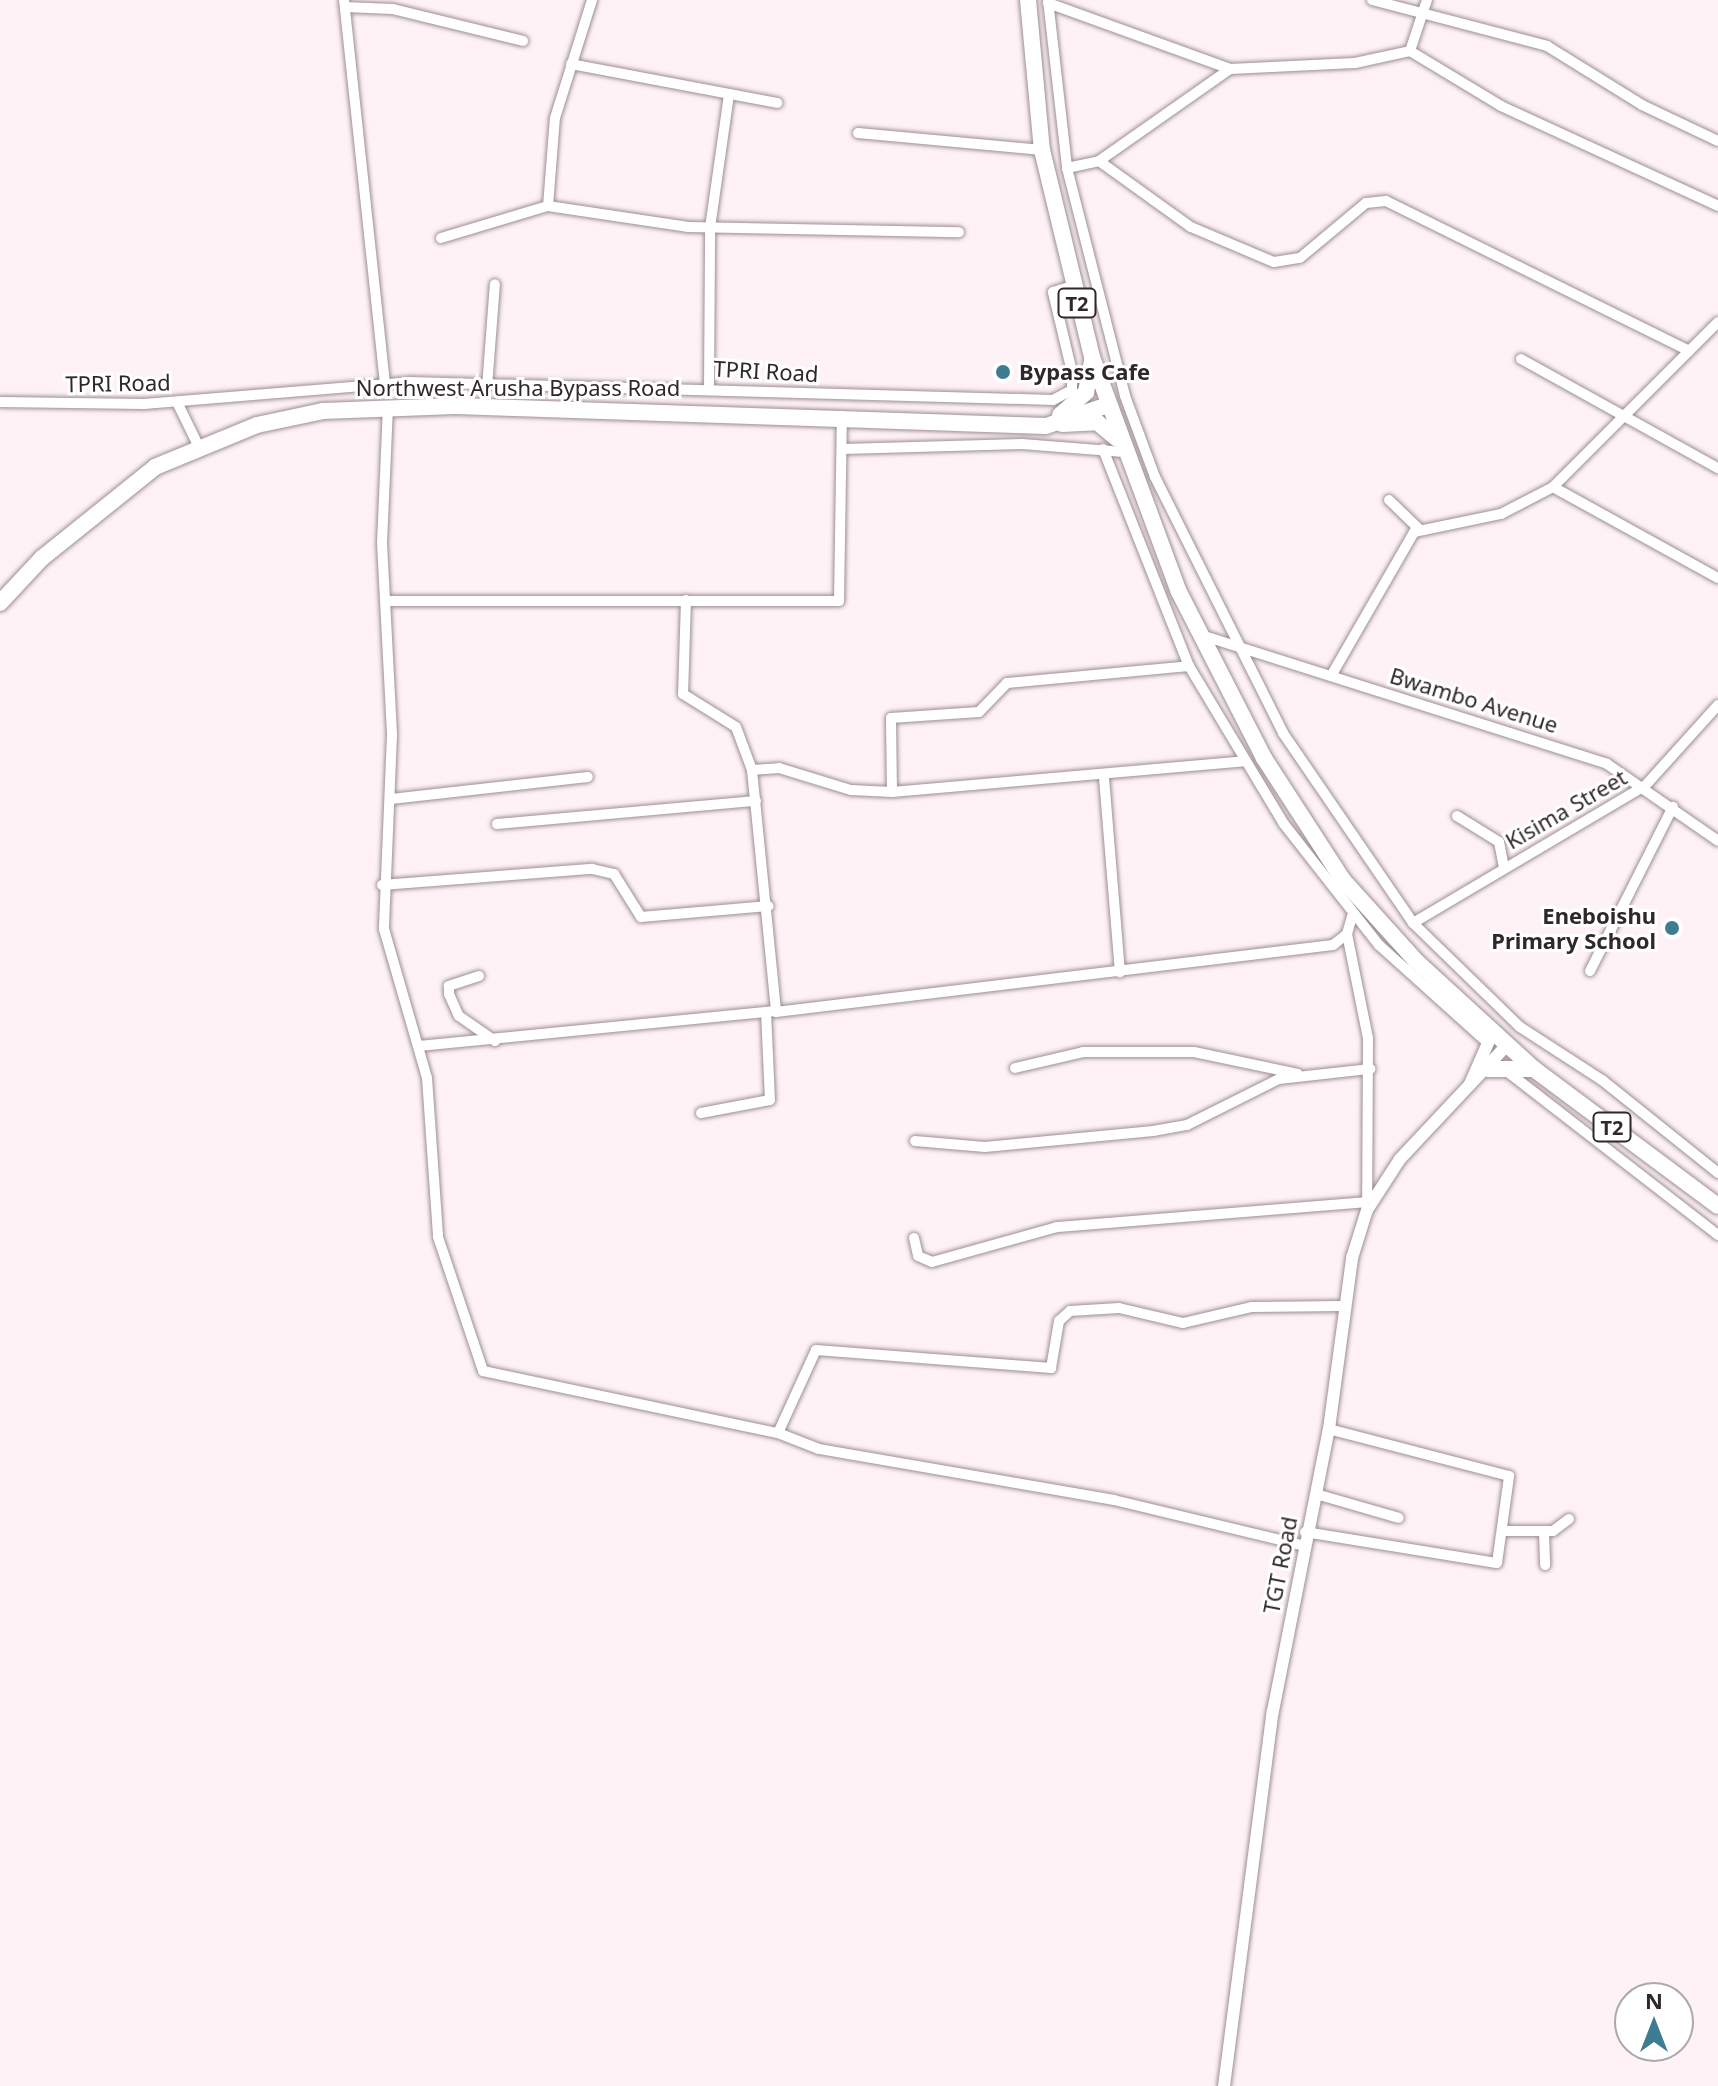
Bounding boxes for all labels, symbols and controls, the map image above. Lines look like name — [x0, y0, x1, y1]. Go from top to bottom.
road number: T2 — [1057, 287, 1097, 319]
street label: TPRI Road — [713, 355, 819, 387]
place label: Bypass Cafe — [1019, 359, 1150, 385]
marker: Bypass Cafe — [994, 363, 1012, 381]
street label: TPRI Road — [65, 369, 171, 397]
street label: Northwest Arusha Bypass Road — [356, 375, 680, 401]
street label: Bwambo Avenue — [1387, 662, 1561, 738]
street label: Kisima Street — [1501, 764, 1631, 854]
place label: Eneboishu Primary School — [1491, 902, 1656, 954]
marker: Eneboishu Primary School — [1663, 919, 1681, 937]
road number: T2 — [1592, 1111, 1632, 1143]
street label: TGT Road — [1258, 1514, 1302, 1616]
north arrow — [1614, 1982, 1694, 2062]
text: N — [1645, 1985, 1663, 2015]

